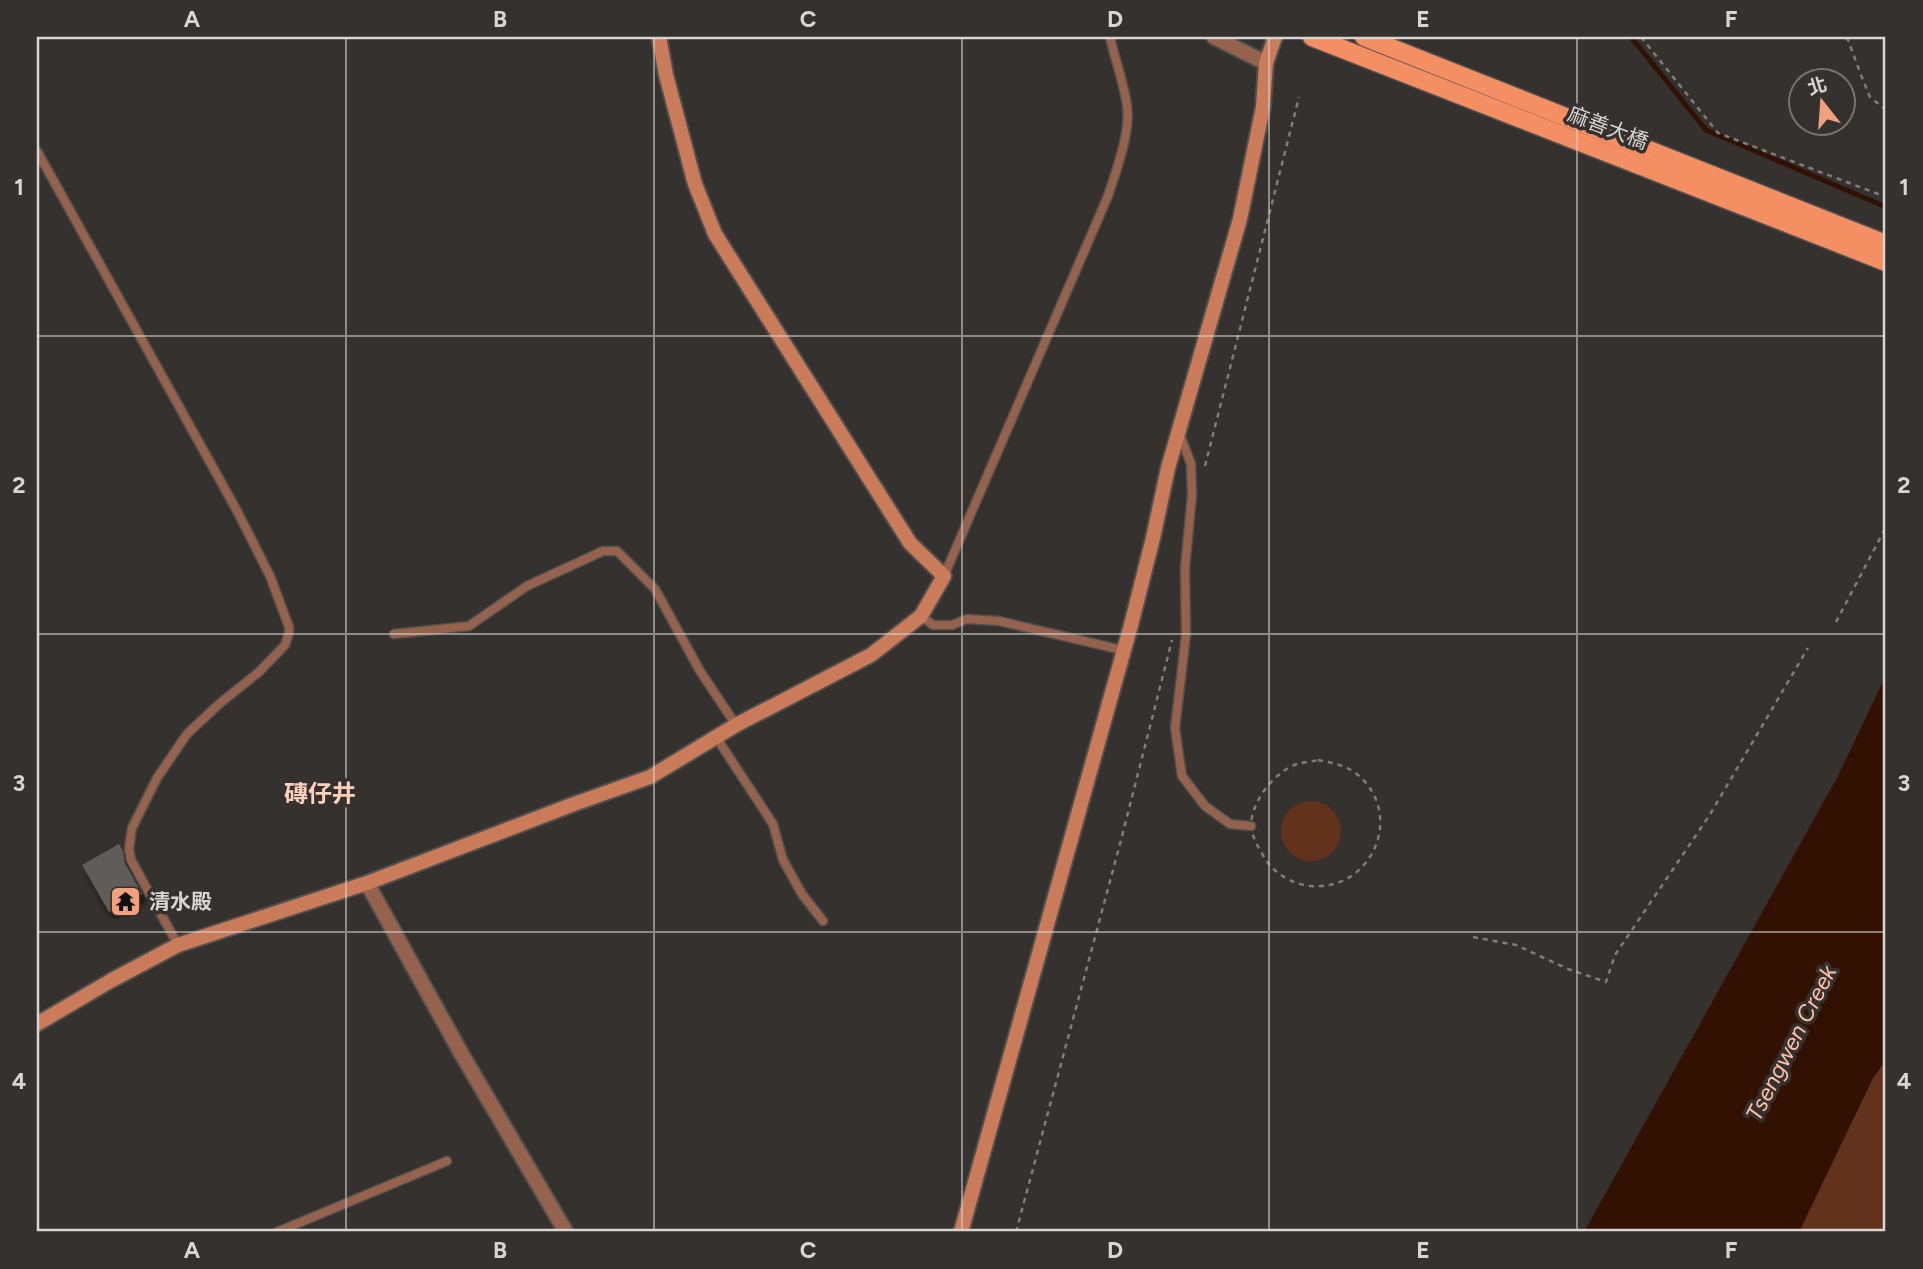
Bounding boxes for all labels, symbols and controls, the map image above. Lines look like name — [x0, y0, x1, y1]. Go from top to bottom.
text: A — [184, 5, 201, 33]
text: B — [493, 5, 507, 33]
text: C — [800, 5, 817, 33]
text: D — [1107, 5, 1123, 33]
text: E — [1416, 5, 1430, 33]
text: F — [1725, 5, 1738, 33]
north arrow — [1786, 66, 1856, 136]
text: 北 — [1805, 72, 1830, 100]
street label: 麻善大橋 — [1564, 101, 1652, 154]
text: 1 — [14, 173, 24, 201]
text: 1 — [1899, 173, 1909, 201]
text: 2 — [12, 471, 26, 499]
text: 2 — [1897, 471, 1911, 499]
text: 3 — [13, 769, 25, 797]
text: 3 — [1898, 769, 1910, 797]
district label: 磚仔井 — [284, 779, 356, 808]
temple icon: 清水殿 — [109, 885, 143, 919]
place label: 清水殿 — [149, 889, 212, 914]
water label: Tsengwen Creek — [1740, 960, 1843, 1126]
text: 4 — [12, 1067, 26, 1095]
text: 4 — [1897, 1067, 1911, 1095]
text: A — [184, 1236, 201, 1264]
text: B — [493, 1236, 507, 1264]
text: C — [800, 1236, 817, 1264]
text: D — [1107, 1236, 1123, 1264]
text: E — [1416, 1236, 1430, 1264]
text: F — [1725, 1236, 1738, 1264]

